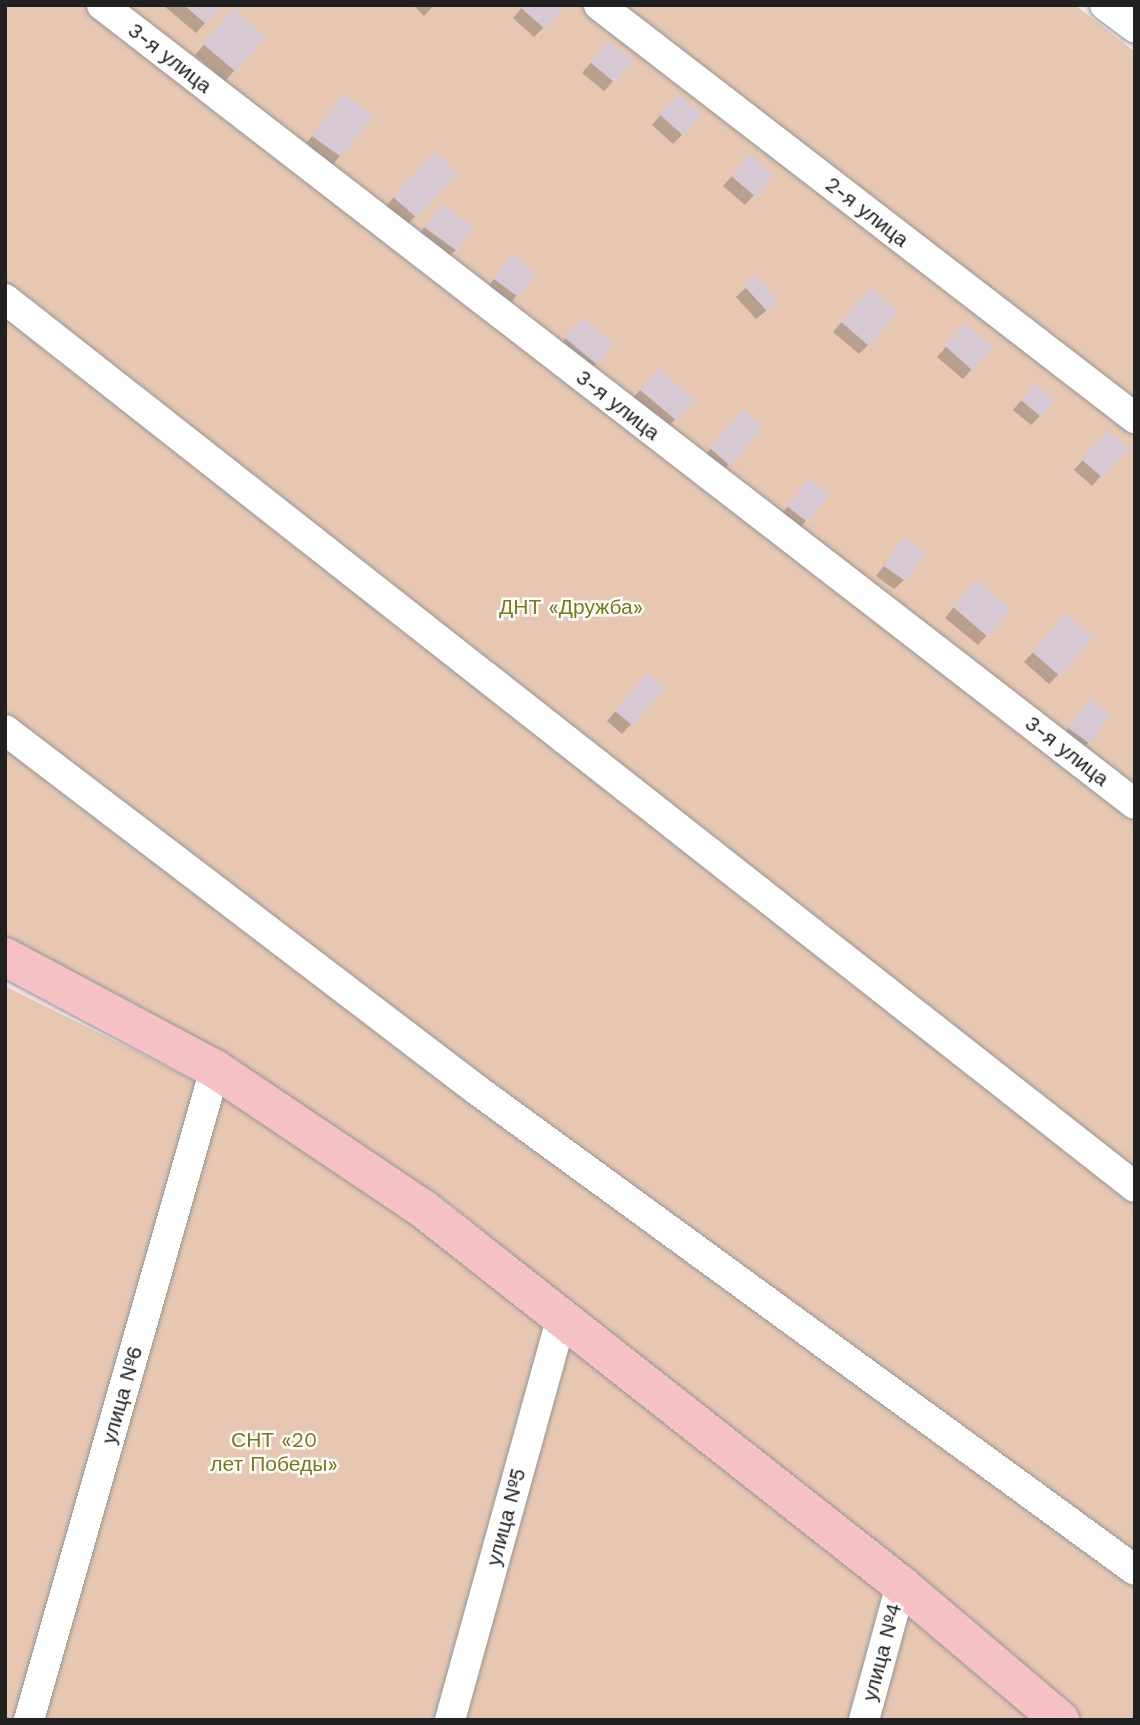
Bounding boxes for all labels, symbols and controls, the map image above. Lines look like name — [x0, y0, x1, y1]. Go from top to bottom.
street label: 3-я улица — [123, 18, 217, 98]
street label: 2-я улица — [820, 172, 914, 252]
street label: 3-я улица — [571, 365, 665, 445]
park label: ДНТ «Дружба» — [499, 594, 643, 620]
street label: 3-я улица — [1020, 711, 1114, 791]
street label: улица №6 — [96, 1343, 148, 1447]
park label: СНТ «20 лет Победы» — [210, 1427, 338, 1477]
street label: улица №5 — [481, 1465, 531, 1569]
street label: улица №4 — [857, 1600, 907, 1704]

